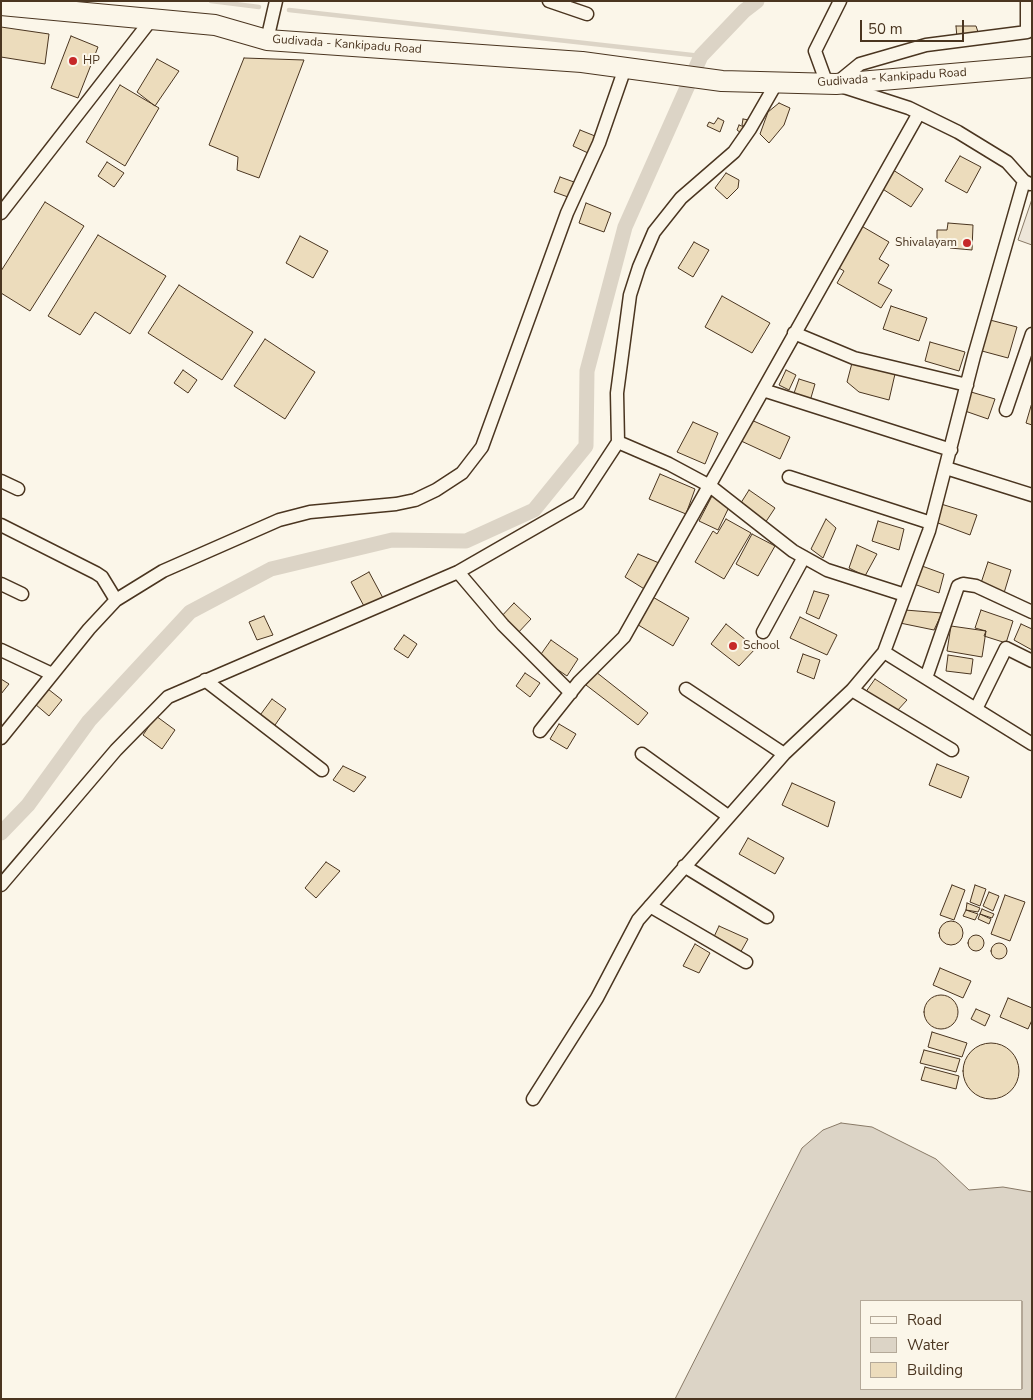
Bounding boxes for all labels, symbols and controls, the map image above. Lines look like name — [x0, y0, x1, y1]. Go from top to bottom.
scale bar — [863, 10, 967, 42]
text: 50 m — [868, 19, 903, 39]
street label: Gudivada - Kankipadu Road — [272, 33, 422, 57]
place label: HP — [83, 54, 100, 68]
marker: HP — [67, 55, 79, 67]
street label: Gudivada - Kankipadu Road — [817, 66, 967, 90]
place label: Shivalayam — [895, 236, 957, 250]
marker: Shivalayam — [961, 237, 973, 249]
place label: School — [743, 639, 780, 653]
marker: School — [727, 640, 739, 652]
legend — [860, 1300, 1023, 1390]
text: Road — [907, 1310, 942, 1330]
text: Water — [907, 1335, 949, 1355]
text: Building — [907, 1360, 963, 1380]

